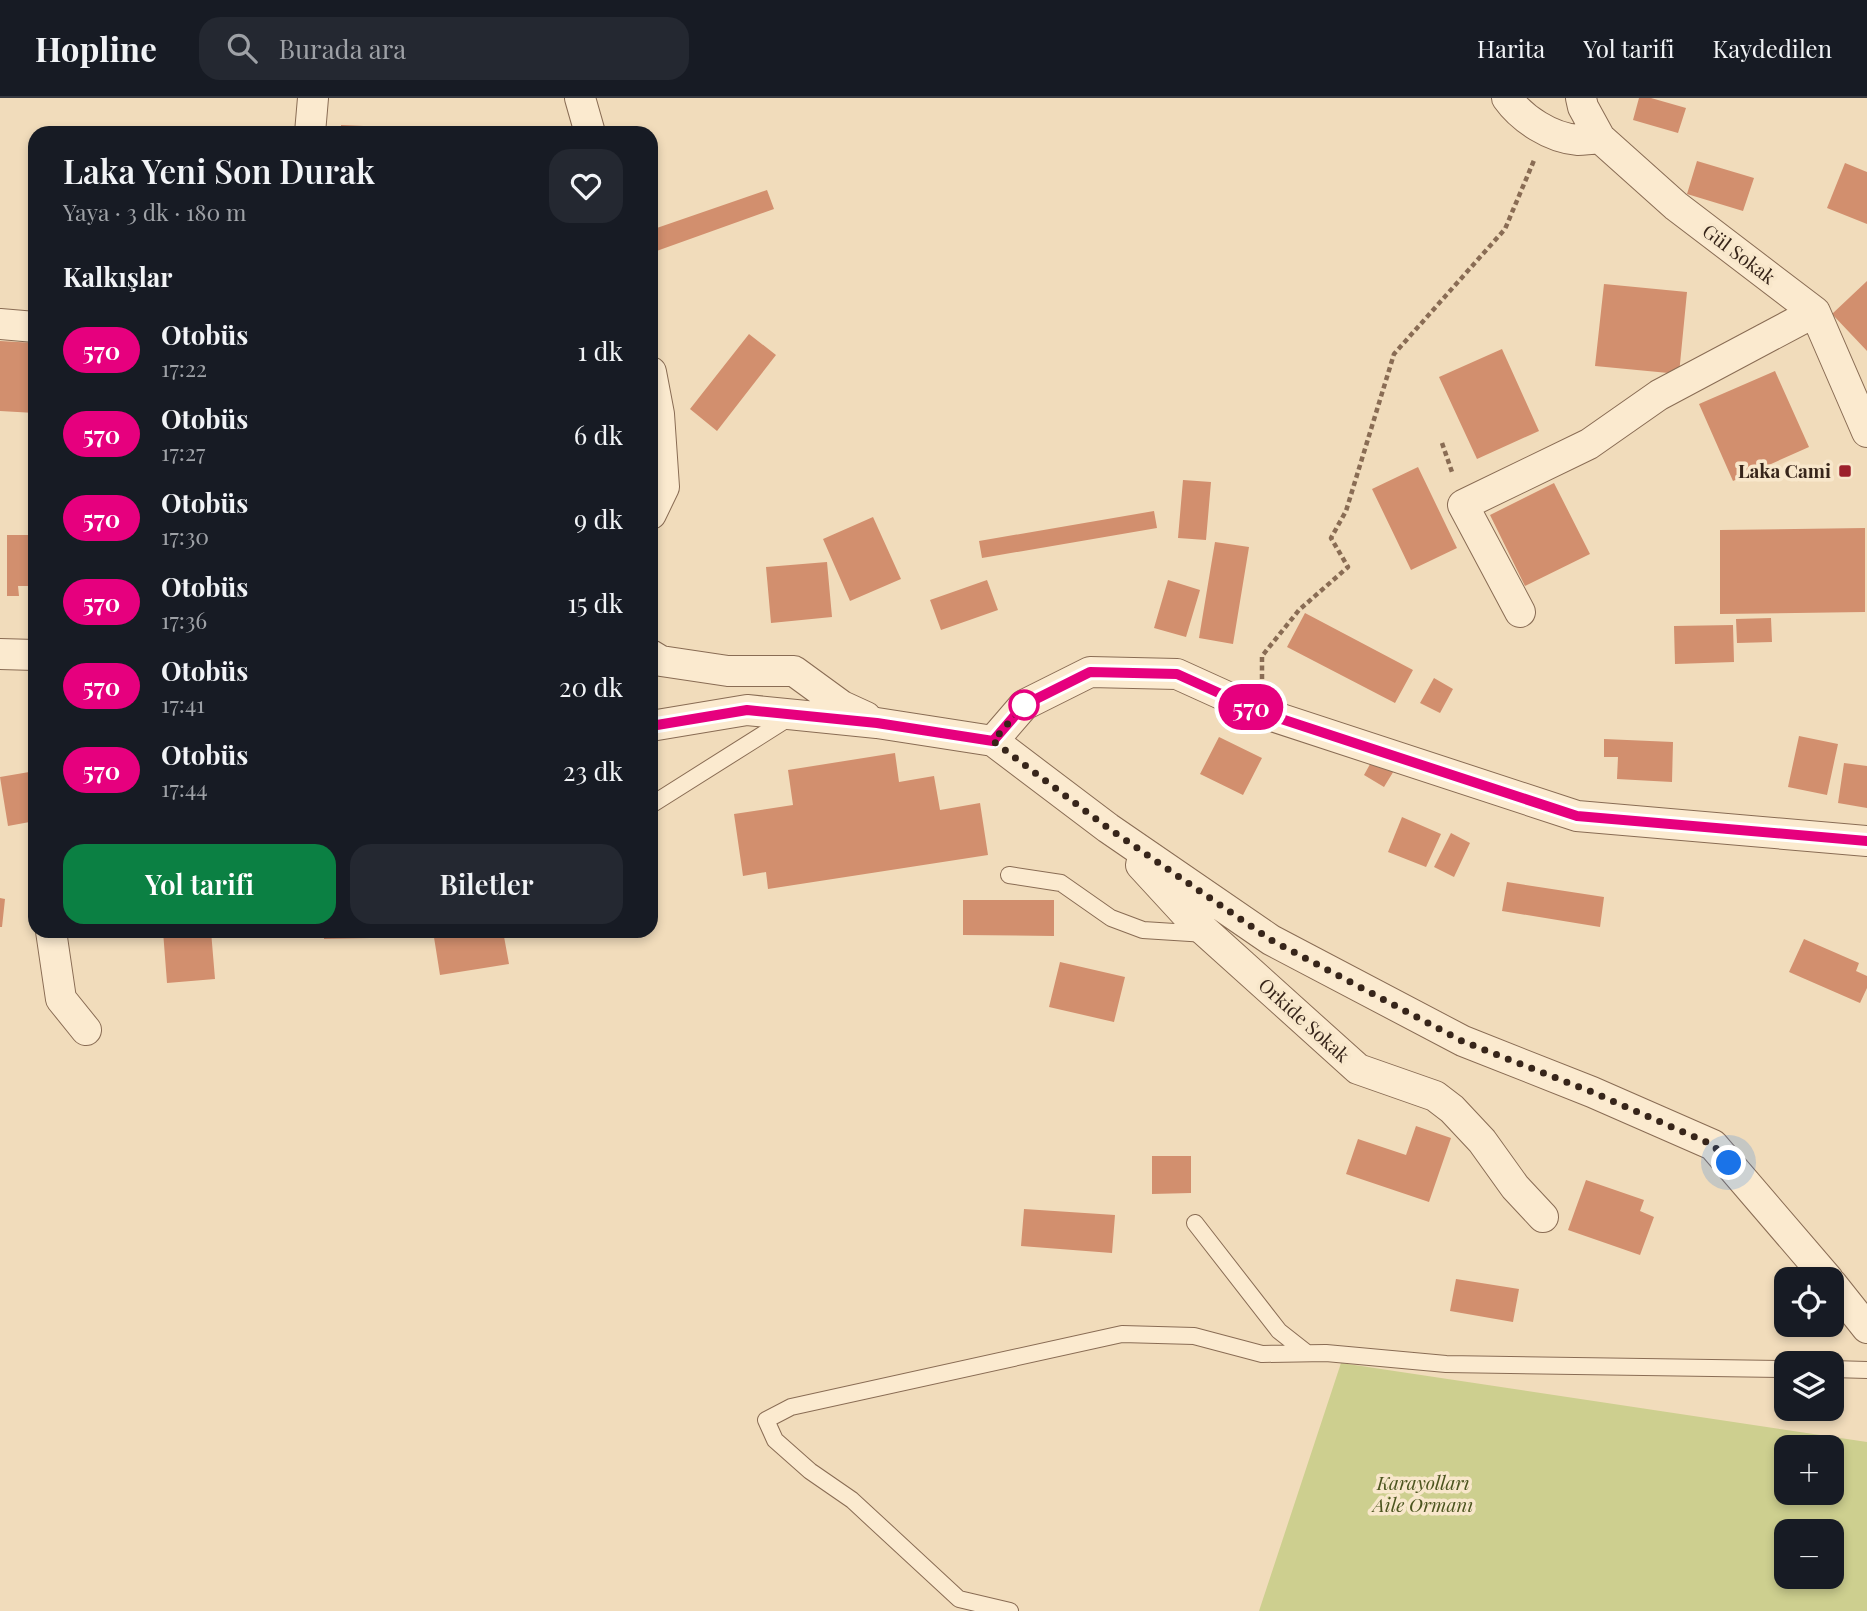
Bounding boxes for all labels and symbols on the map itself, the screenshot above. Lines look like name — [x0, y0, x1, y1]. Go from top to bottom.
street label: Gül Sokak — [1698, 217, 1782, 290]
place label: Laka Cami — [1738, 457, 1831, 483]
marker: Laka Cami — [1837, 463, 1853, 479]
line badge: 570 — [1211, 684, 1291, 730]
unlabelled marker — [1009, 690, 1039, 720]
street label: Orkide Sokak — [1254, 971, 1356, 1067]
your location — [1711, 1145, 1746, 1180]
park label: Karayolları Aile Ormanı — [1371, 1469, 1473, 1517]

